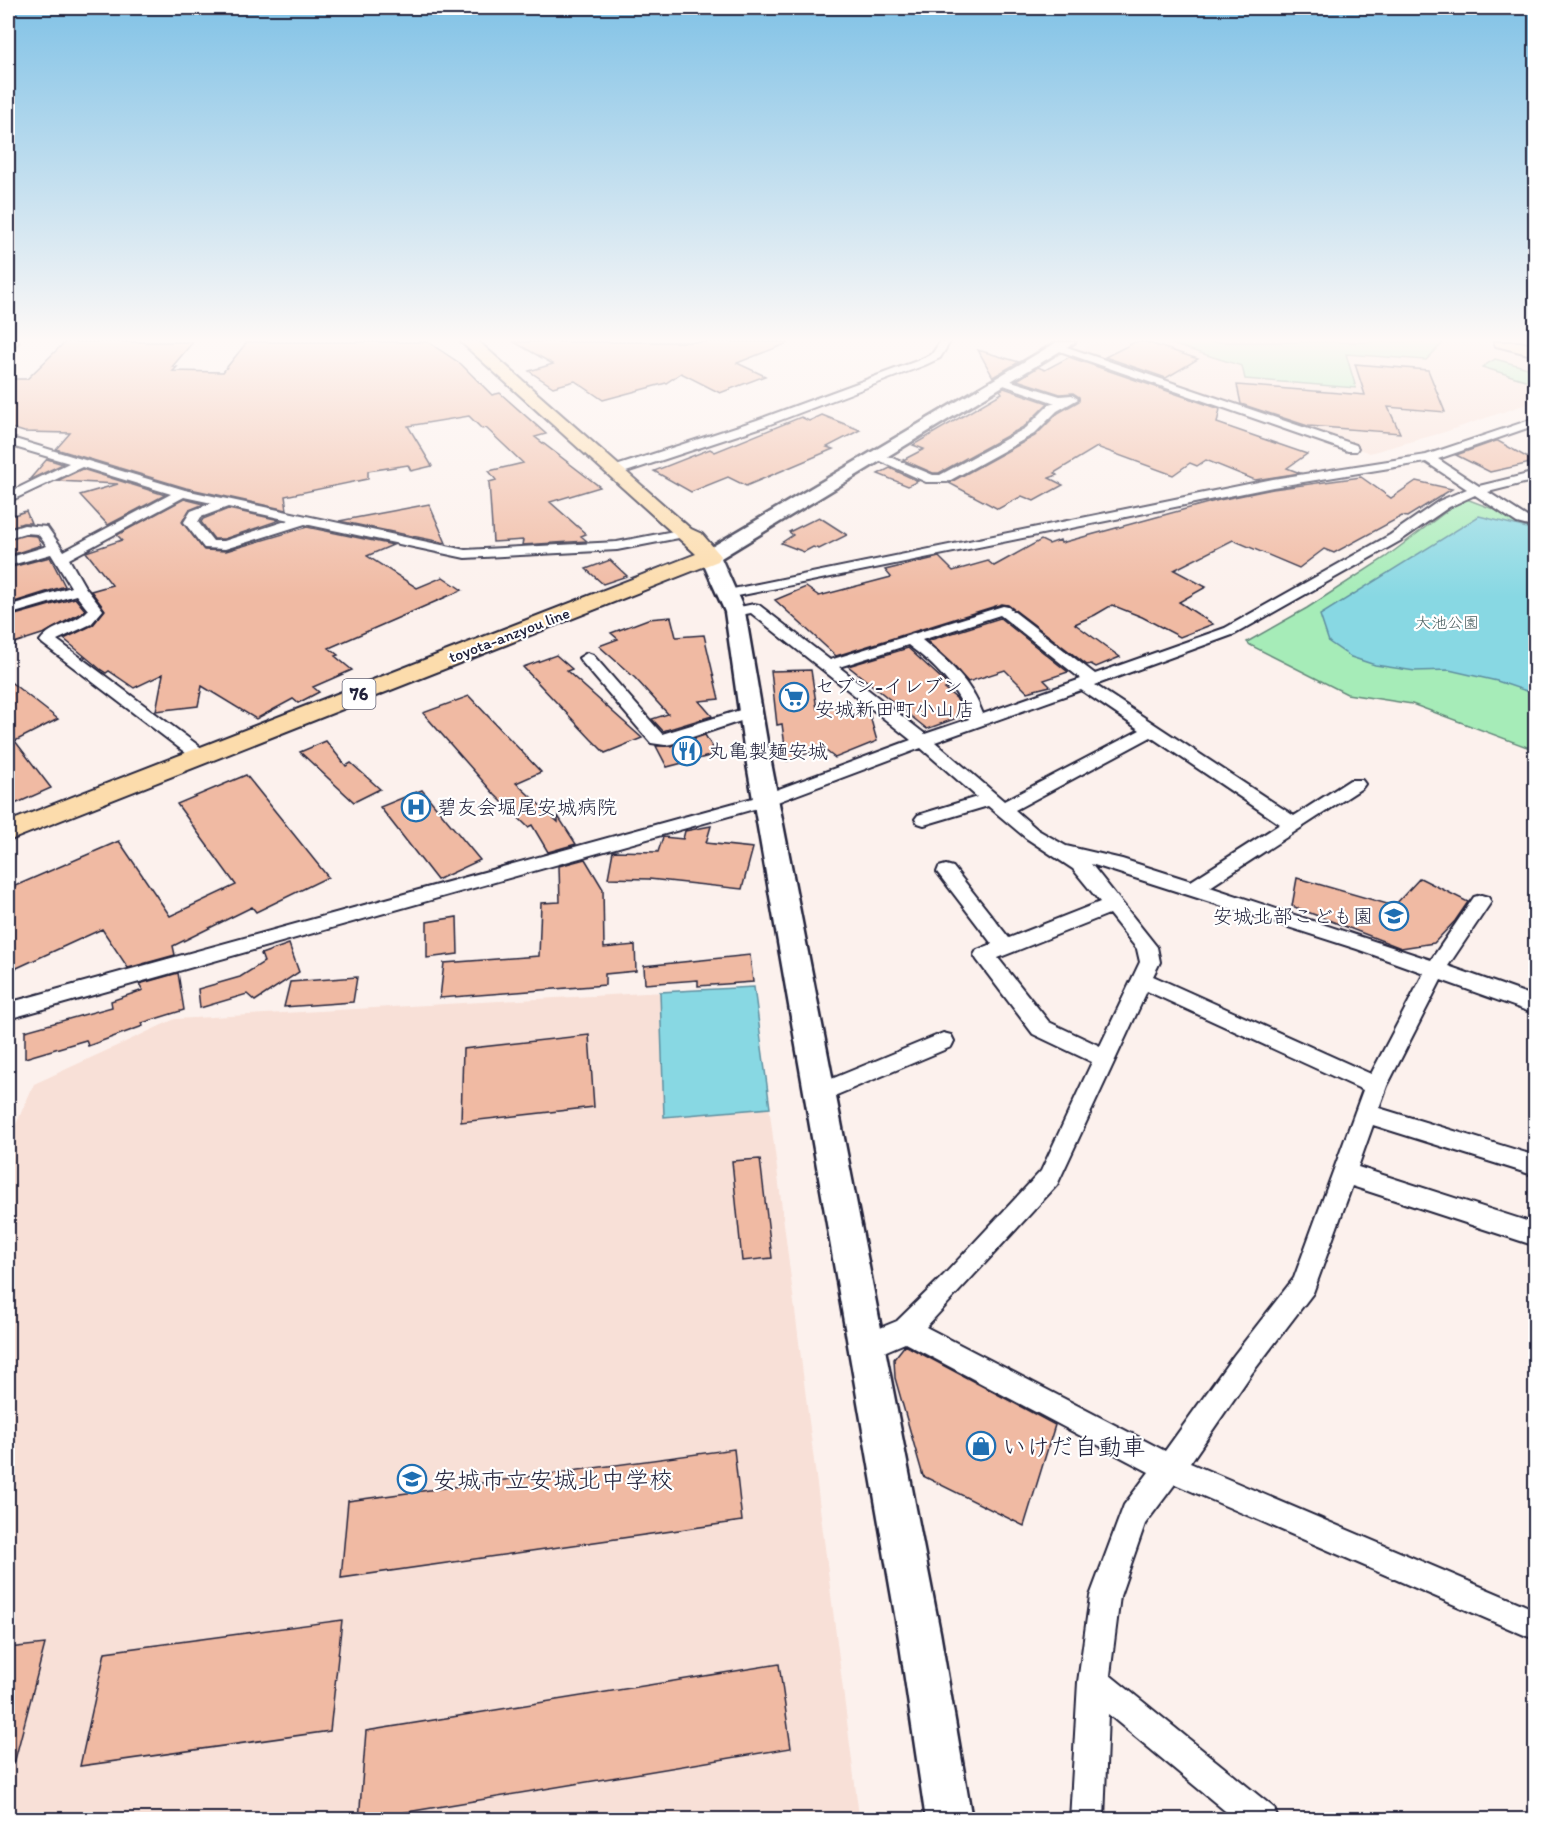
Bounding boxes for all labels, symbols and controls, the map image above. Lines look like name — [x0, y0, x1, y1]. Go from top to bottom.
street label: toyota-anzyou line — [446, 603, 572, 667]
park label: 大池公園 — [1415, 613, 1479, 632]
place label: セブン-イレブン 安城新田町小山店 — [815, 674, 975, 721]
road number: 76 — [342, 679, 376, 709]
supermarket icon: セブン-イレブン 安城新田町小山店 — [778, 681, 810, 713]
restaurant icon: 丸亀製麺安城 — [671, 735, 703, 767]
place label: 丸亀製麺安城 — [708, 739, 828, 763]
hospital icon: 碧友会堀尾安城病院 — [400, 791, 432, 823]
place label: 碧友会堀尾安城病院 — [437, 795, 617, 819]
school or university icon: 安城北部こども園 — [1378, 900, 1410, 932]
place label: 安城北部こども園 — [1213, 904, 1373, 928]
shop icon: いけだ自動車 — [965, 1430, 997, 1462]
place label: いけだ自動車 — [1002, 1432, 1146, 1461]
school or university icon: 安城市立安城北中学校 — [396, 1463, 428, 1495]
place label: 安城市立安城北中学校 — [433, 1465, 673, 1494]

